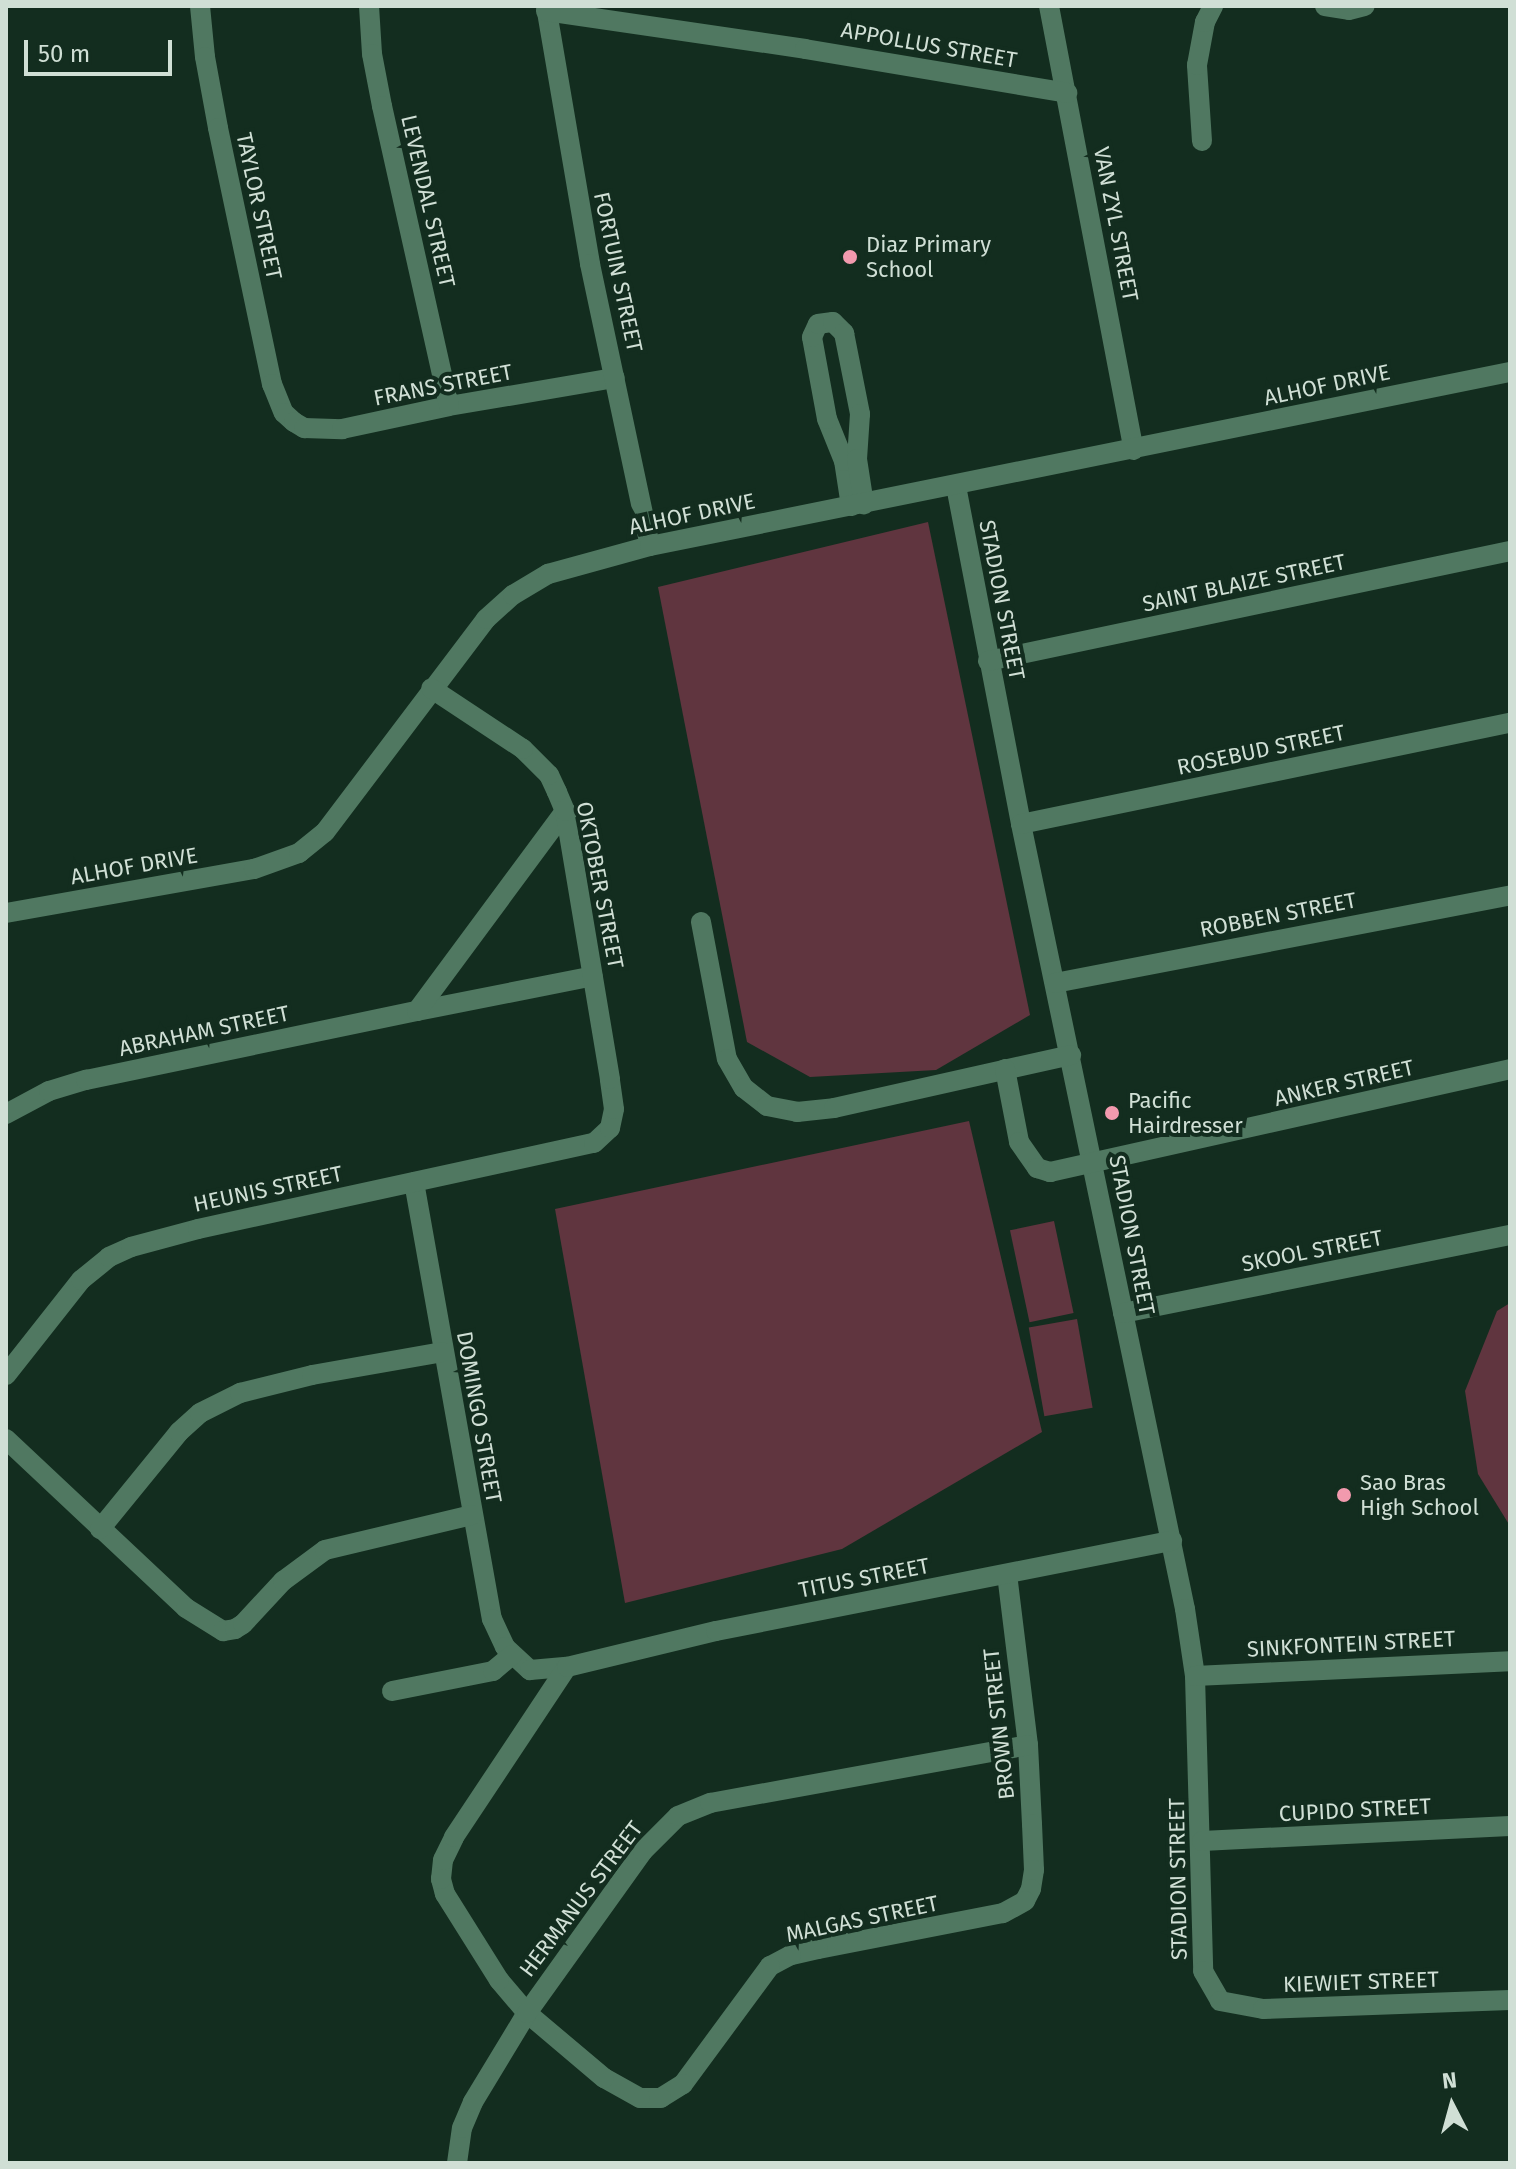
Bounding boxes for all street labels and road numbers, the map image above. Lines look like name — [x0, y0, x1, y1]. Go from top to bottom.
street label: APPOLLUS STREET — [839, 17, 1019, 73]
street label: LEVENDAL STREET — [395, 112, 461, 290]
street label: TAYLOR STREET — [231, 130, 287, 282]
street label: VAN ZYL STREET — [1088, 144, 1144, 304]
street label: FORTUIN STREET — [588, 190, 648, 354]
street label: FRANS STREET — [371, 359, 515, 411]
street label: ALHOF DRIVE — [1261, 359, 1393, 411]
street label: ALHOF DRIVE — [626, 488, 758, 540]
street label: STADION STREET — [974, 518, 1030, 682]
street label: SAINT BLAIZE STREET — [1140, 549, 1348, 617]
street label: ROSEBUD STREET — [1175, 719, 1347, 781]
street label: OKTOBER STREET — [571, 799, 629, 971]
street label: ALHOF DRIVE — [69, 842, 199, 890]
street label: ROBBEN STREET — [1198, 887, 1358, 943]
street label: ABRAHAM STREET — [116, 1000, 292, 1062]
street label: ANKER STREET — [1272, 1054, 1416, 1112]
street label: STADION STREET — [1104, 1153, 1160, 1317]
street label: HEUNIS STREET — [191, 1160, 345, 1218]
street label: SKOOL STREET — [1239, 1224, 1385, 1278]
street label: DOMINGO STREET — [451, 1329, 507, 1505]
street label: TITUS STREET — [796, 1552, 932, 1604]
street label: SINKFONTEIN STREET — [1246, 1625, 1456, 1663]
street label: BROWN STREET — [978, 1647, 1020, 1801]
street label: CUPIDO STREET — [1278, 1793, 1432, 1827]
street label: STADION STREET — [1163, 1798, 1193, 1960]
street label: HERMANUS STREET — [514, 1816, 648, 1982]
street label: MALGAS STREET — [783, 1890, 941, 1948]
street label: KIEWIET STREET — [1283, 1966, 1439, 1998]

